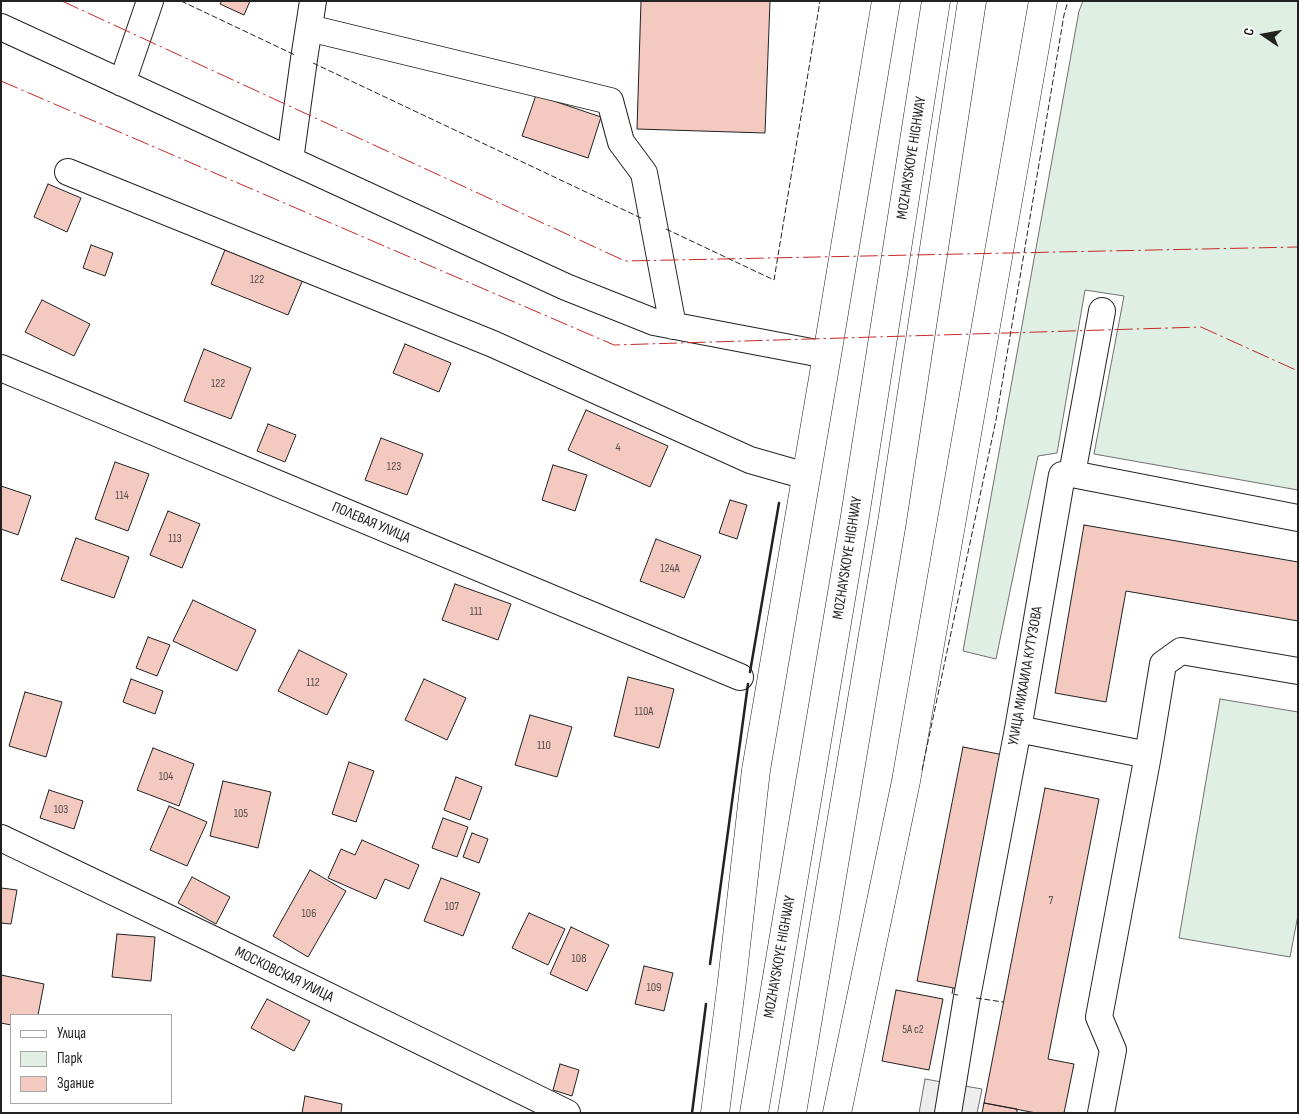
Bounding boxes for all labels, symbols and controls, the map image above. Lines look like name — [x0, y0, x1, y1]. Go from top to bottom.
north arrow — [1239, 10, 1289, 60]
text: С — [1240, 26, 1258, 37]
street label: MOZHAYSKOYE HIGHWAY — [893, 95, 931, 221]
house number: 122 — [250, 273, 264, 287]
house number: 122 — [211, 377, 225, 391]
house number: 4 — [615, 441, 621, 455]
house number: 123 — [387, 460, 401, 474]
house number: 114 — [115, 489, 129, 503]
street label: MOZHAYSKOYE HIGHWAY — [829, 495, 867, 621]
street label: ПОЛЕВАЯ УЛИЦА — [329, 498, 413, 548]
house number: 113 — [168, 532, 182, 546]
house number: 124А — [660, 562, 680, 576]
house number: 111 — [470, 605, 482, 619]
street label: УЛИЦА МИХАИЛА КУТУЗОВА — [1005, 605, 1047, 747]
house number: 112 — [306, 676, 320, 690]
house number: 110А — [635, 705, 653, 719]
house number: 110 — [537, 739, 551, 753]
house number: 104 — [159, 770, 173, 784]
house number: 103 — [54, 803, 68, 817]
house number: 105 — [234, 807, 248, 821]
street label: MOZHAYSKOYE HIGHWAY — [760, 894, 800, 1020]
house number: 7 — [1049, 894, 1053, 908]
house number: 107 — [445, 900, 459, 914]
house number: 106 — [302, 907, 316, 921]
street label: МОСКОВСКАЯ УЛИЦА — [232, 943, 336, 1007]
house number: 108 — [572, 952, 586, 966]
house number: 109 — [647, 981, 661, 995]
legend — [10, 1014, 172, 1104]
house number: 5А с2 — [902, 1023, 924, 1037]
text: Улица — [57, 1024, 86, 1043]
text: Парк — [57, 1049, 82, 1068]
text: Здание — [57, 1074, 94, 1093]

